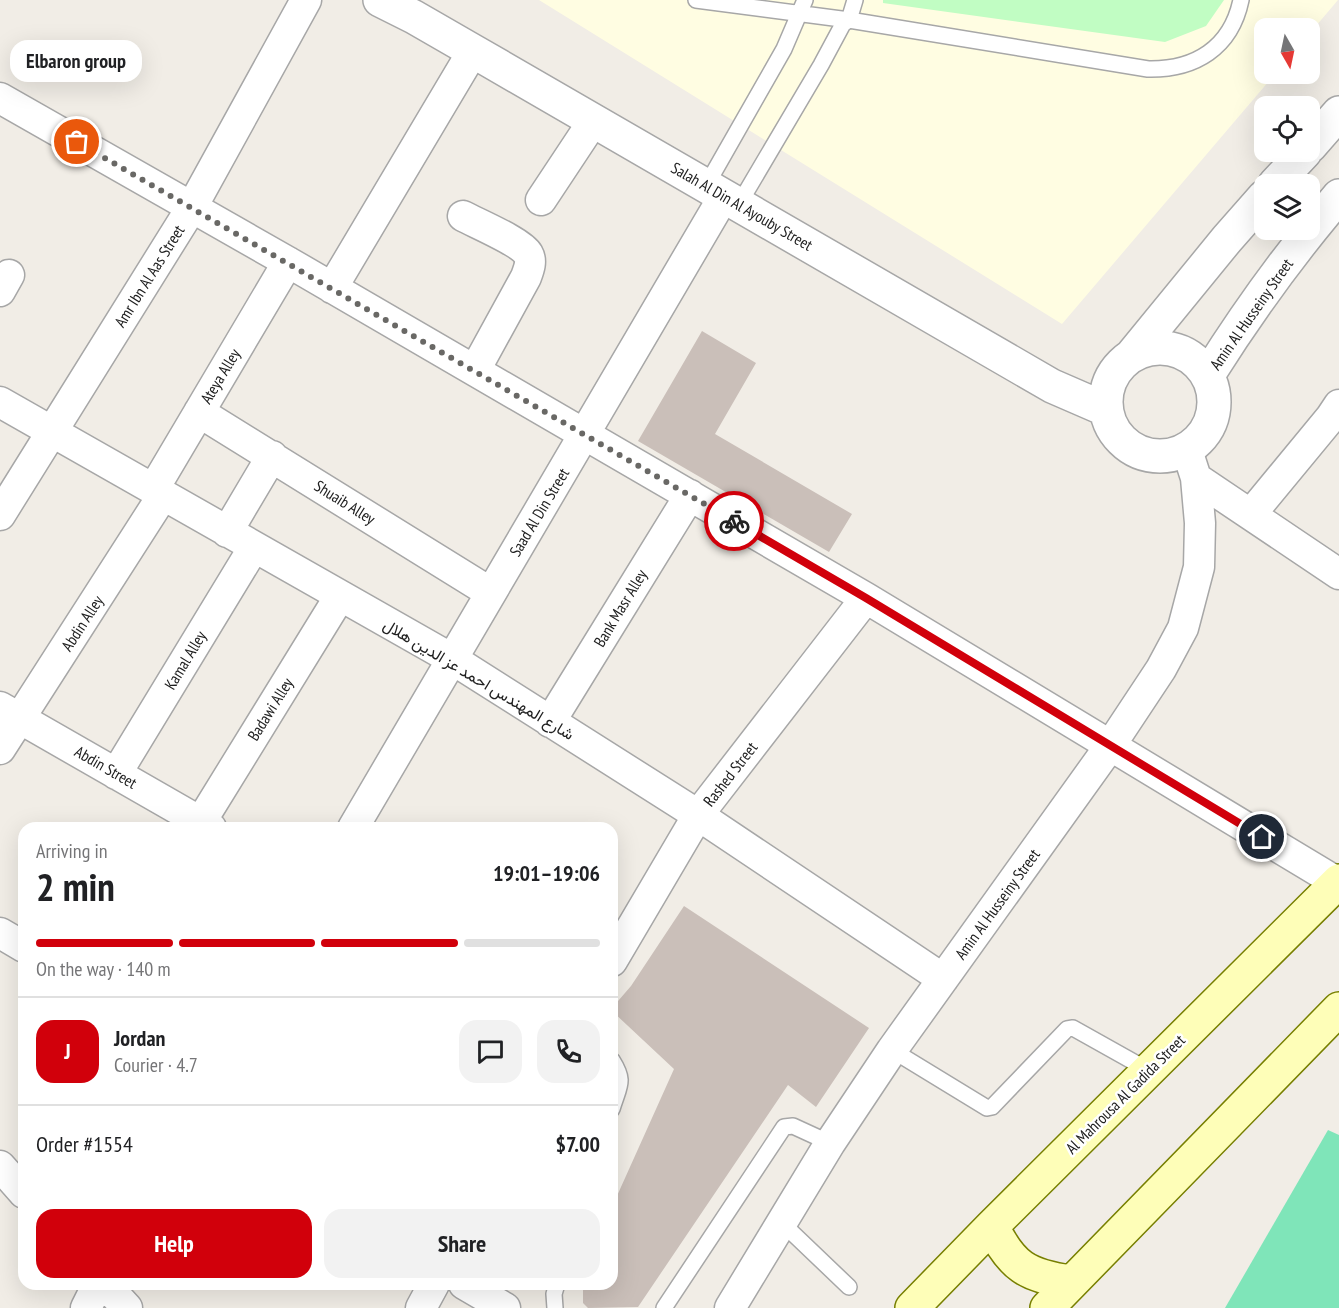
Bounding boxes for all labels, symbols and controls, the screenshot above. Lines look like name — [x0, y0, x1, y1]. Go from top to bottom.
north arrow — [1254, 18, 1320, 84]
map controls — [1254, 18, 1320, 240]
callout: Elbaron group — [11, 40, 143, 82]
text: Elbaron group — [26, 48, 126, 74]
button: locate — [1254, 96, 1320, 162]
pin — [51, 116, 102, 167]
icon: bag — [60, 125, 93, 158]
street label: Salah Al Din Al Ayouby Street — [668, 157, 817, 255]
button: layers — [1254, 174, 1320, 240]
street label: Amr Ibn Al Aas Street — [110, 221, 189, 331]
street label: Amin Al Husseiny Street — [1205, 254, 1297, 374]
street label: Ateya Alley — [196, 345, 244, 407]
street label: Saad Al Din Street — [505, 464, 574, 560]
street label: Shuaib Alley — [311, 476, 379, 528]
courier — [704, 491, 764, 551]
icon: bike — [718, 505, 751, 538]
street label: Bank Masr Alley — [589, 566, 651, 650]
street label: Abdin Alley — [57, 591, 107, 655]
street label: شارع المهندس احمد عز الدين هلال — [379, 614, 578, 746]
street label: Kamal Alley — [160, 627, 210, 693]
street label: Badawi Alley — [243, 674, 297, 744]
street label: Rashed Street — [699, 737, 762, 810]
street label: Abdin Street — [71, 741, 141, 793]
pin — [1236, 811, 1287, 862]
icon: home — [1245, 820, 1278, 853]
text: Arriving in — [36, 838, 108, 864]
street label: Amin Al Husseiny Street — [950, 844, 1044, 963]
text: 19:01–19:06 — [493, 859, 600, 887]
text: 2 min — [36, 861, 115, 912]
text: On the way · 140 m — [36, 956, 171, 982]
button: chat — [459, 1020, 522, 1083]
button: phone — [537, 1020, 600, 1083]
text: Jordan — [114, 1024, 165, 1052]
street label: Al Mahrousa Al Gadida Street — [1061, 1030, 1189, 1158]
text: J — [64, 1037, 71, 1065]
text: Courier · 4.7 — [114, 1052, 198, 1078]
text: Order #1554 — [36, 1130, 133, 1158]
text: $7.00 — [555, 1130, 600, 1158]
button: Help — [36, 1209, 312, 1278]
button: Share — [324, 1209, 600, 1278]

